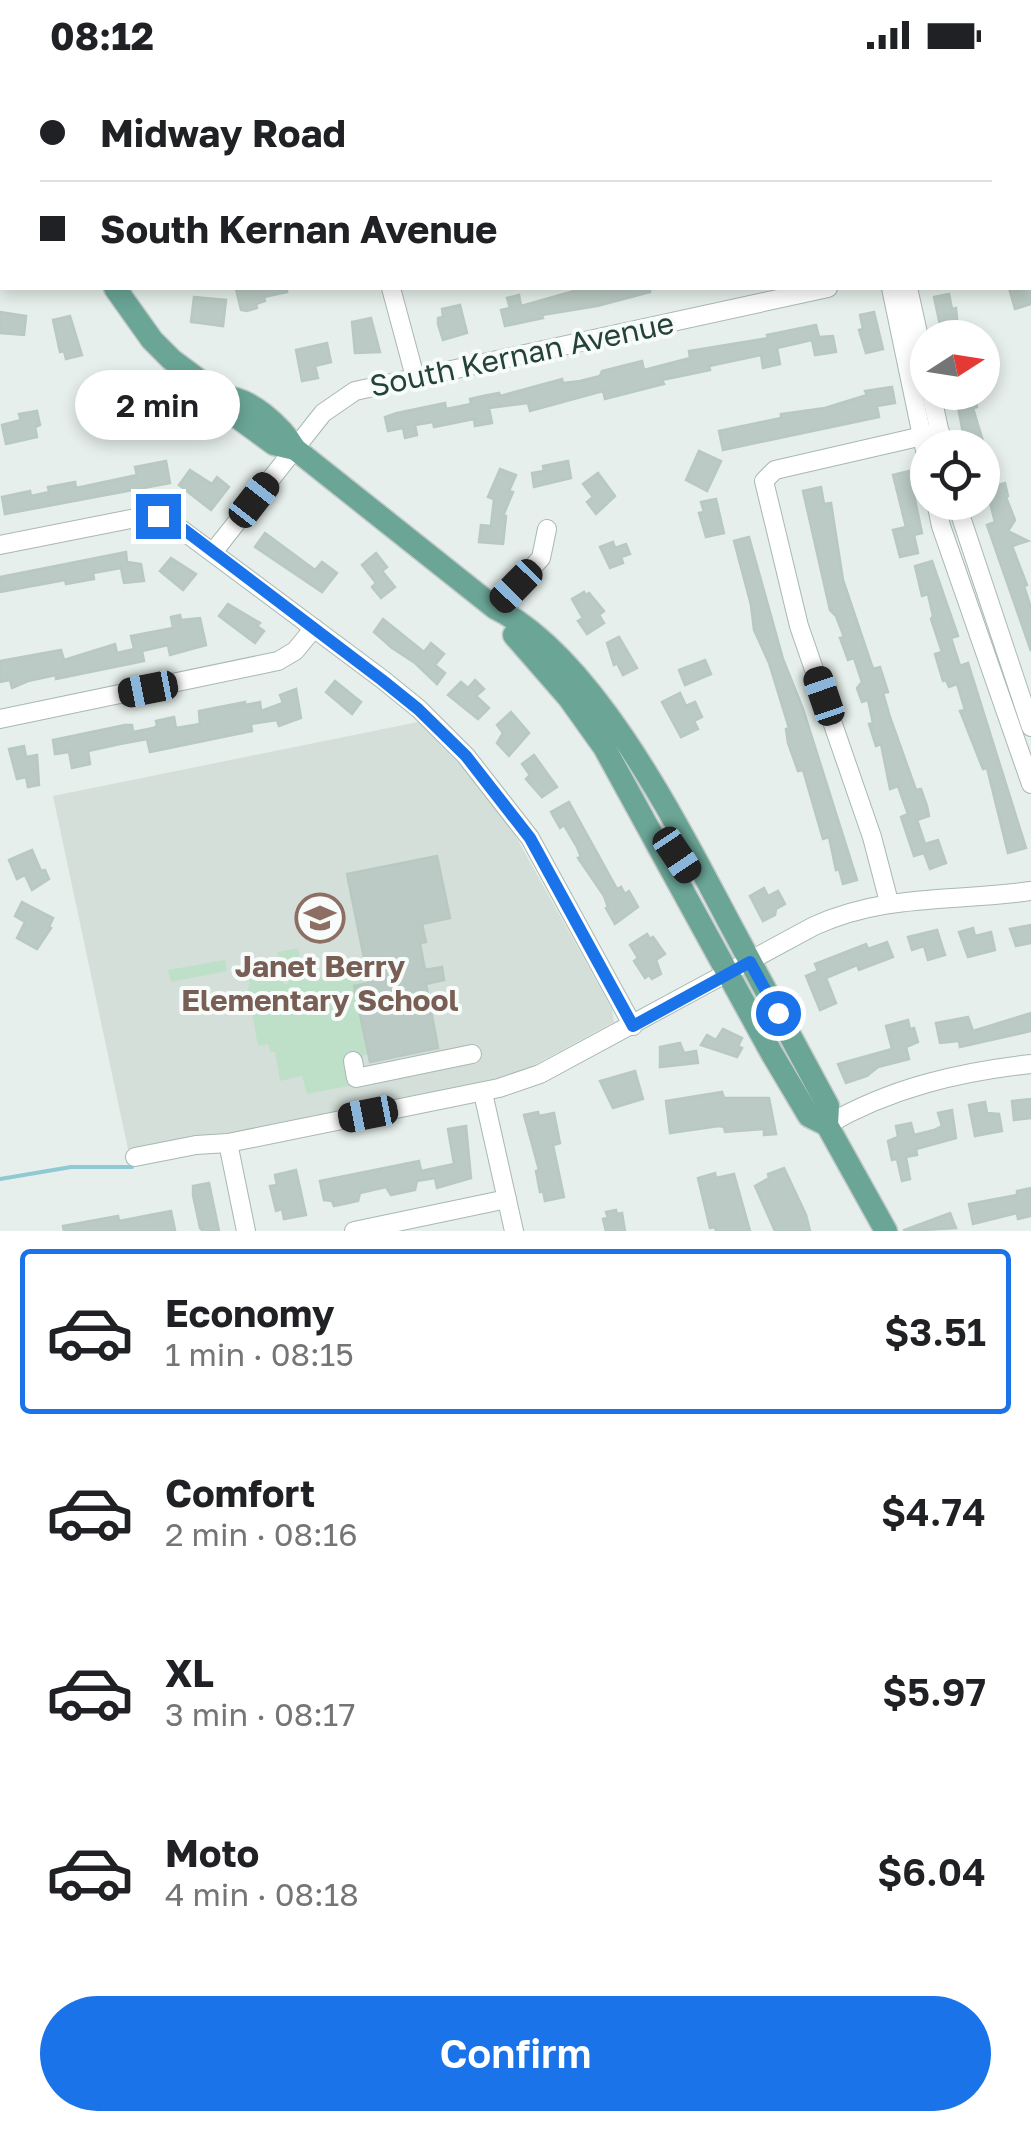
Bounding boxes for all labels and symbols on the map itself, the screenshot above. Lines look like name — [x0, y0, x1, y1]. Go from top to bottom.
street label: South Kernan Avenue — [367, 304, 677, 404]
north arrow — [910, 320, 1000, 410]
callout: 2 min — [76, 371, 240, 441]
car — [224, 467, 284, 533]
route end — [136, 494, 181, 539]
car — [484, 554, 548, 618]
car — [800, 663, 848, 729]
car — [116, 669, 180, 709]
car — [648, 822, 706, 888]
school or university icon: Janet Berry Elementary School — [294, 892, 346, 944]
place label: Janet Berry Elementary School — [181, 948, 459, 1018]
route start — [756, 991, 801, 1036]
car — [336, 1094, 400, 1134]

